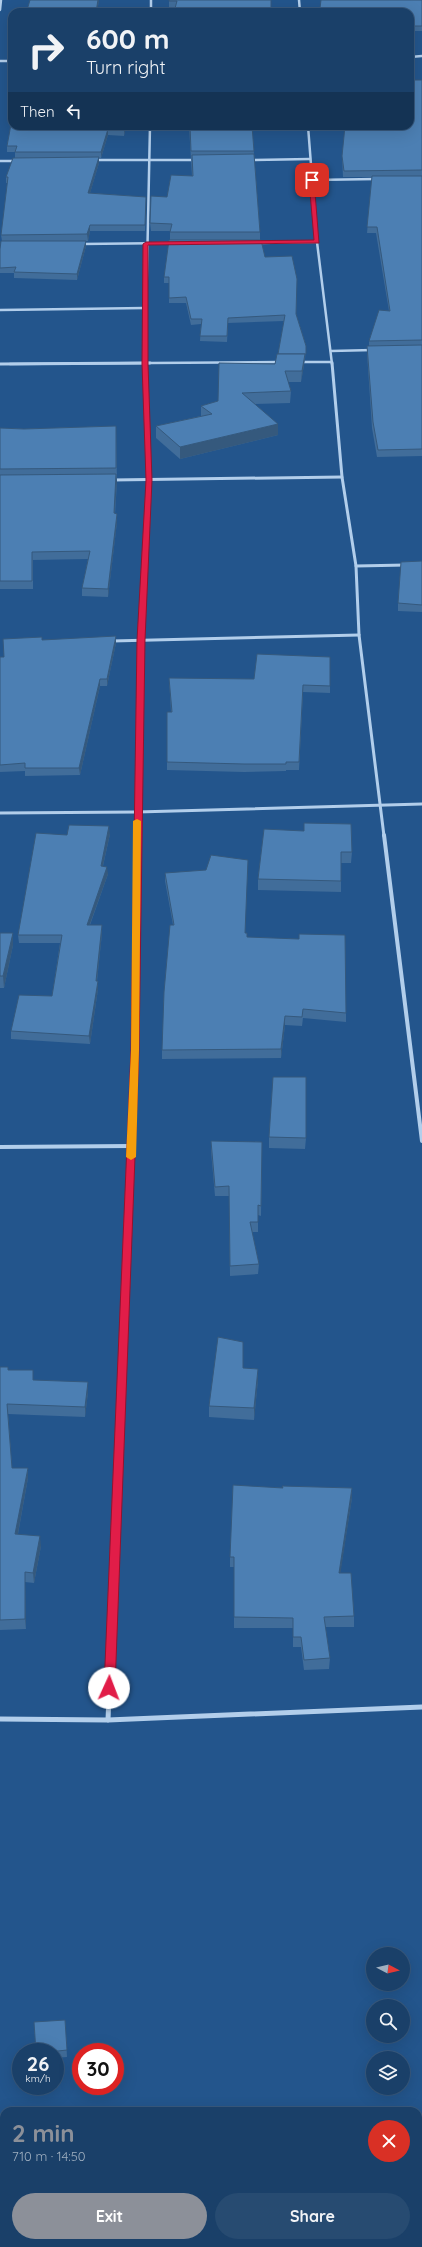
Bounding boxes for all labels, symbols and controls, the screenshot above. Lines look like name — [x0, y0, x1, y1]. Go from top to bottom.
text: 600 m — [86, 21, 170, 56]
icon: right — [20, 24, 72, 76]
text: Turn right — [86, 56, 166, 79]
icon: left — [63, 100, 85, 122]
text: Then — [20, 102, 55, 121]
pin — [295, 163, 329, 197]
icon: arrive — [301, 169, 323, 191]
position arrow — [88, 1667, 130, 1709]
north arrow — [366, 1947, 410, 1991]
map controls — [366, 1947, 410, 2095]
button: search — [366, 1999, 410, 2043]
speed limit sign: 30 — [72, 2043, 124, 2095]
text: 26 — [27, 2051, 49, 2076]
button: layers — [366, 2051, 410, 2095]
text: km/h — [25, 2072, 51, 2085]
text: 2 min — [12, 2118, 74, 2148]
button: close — [368, 2120, 410, 2162]
text: 710 m · 14:50 — [12, 2148, 86, 2164]
button: Exit — [12, 2193, 207, 2239]
button: Share — [215, 2193, 410, 2239]

